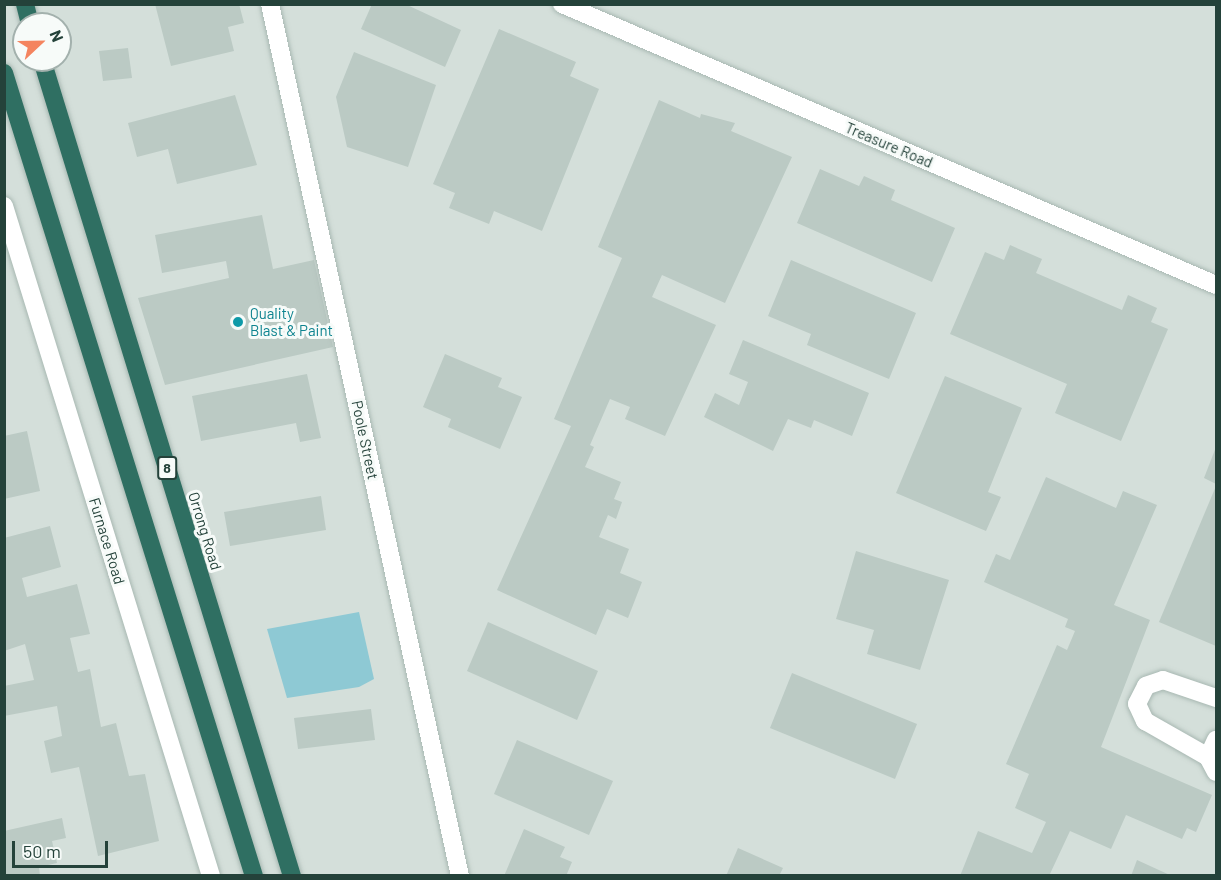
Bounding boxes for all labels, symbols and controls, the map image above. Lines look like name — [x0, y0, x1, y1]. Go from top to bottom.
north arrow — [12, 12, 72, 72]
text: N — [46, 27, 68, 44]
street label: Treasure Road — [842, 118, 936, 172]
place label: Quality Blast & Paint — [250, 304, 333, 339]
marker: Quality Blast & Paint — [231, 315, 245, 329]
street label: Poole Street — [348, 399, 382, 481]
road number: 8 — [156, 457, 178, 479]
street label: Orrong Road — [185, 490, 225, 572]
street label: Furnace Road — [85, 496, 129, 586]
scale bar — [15, 829, 111, 867]
text: 50 m — [23, 840, 61, 862]

